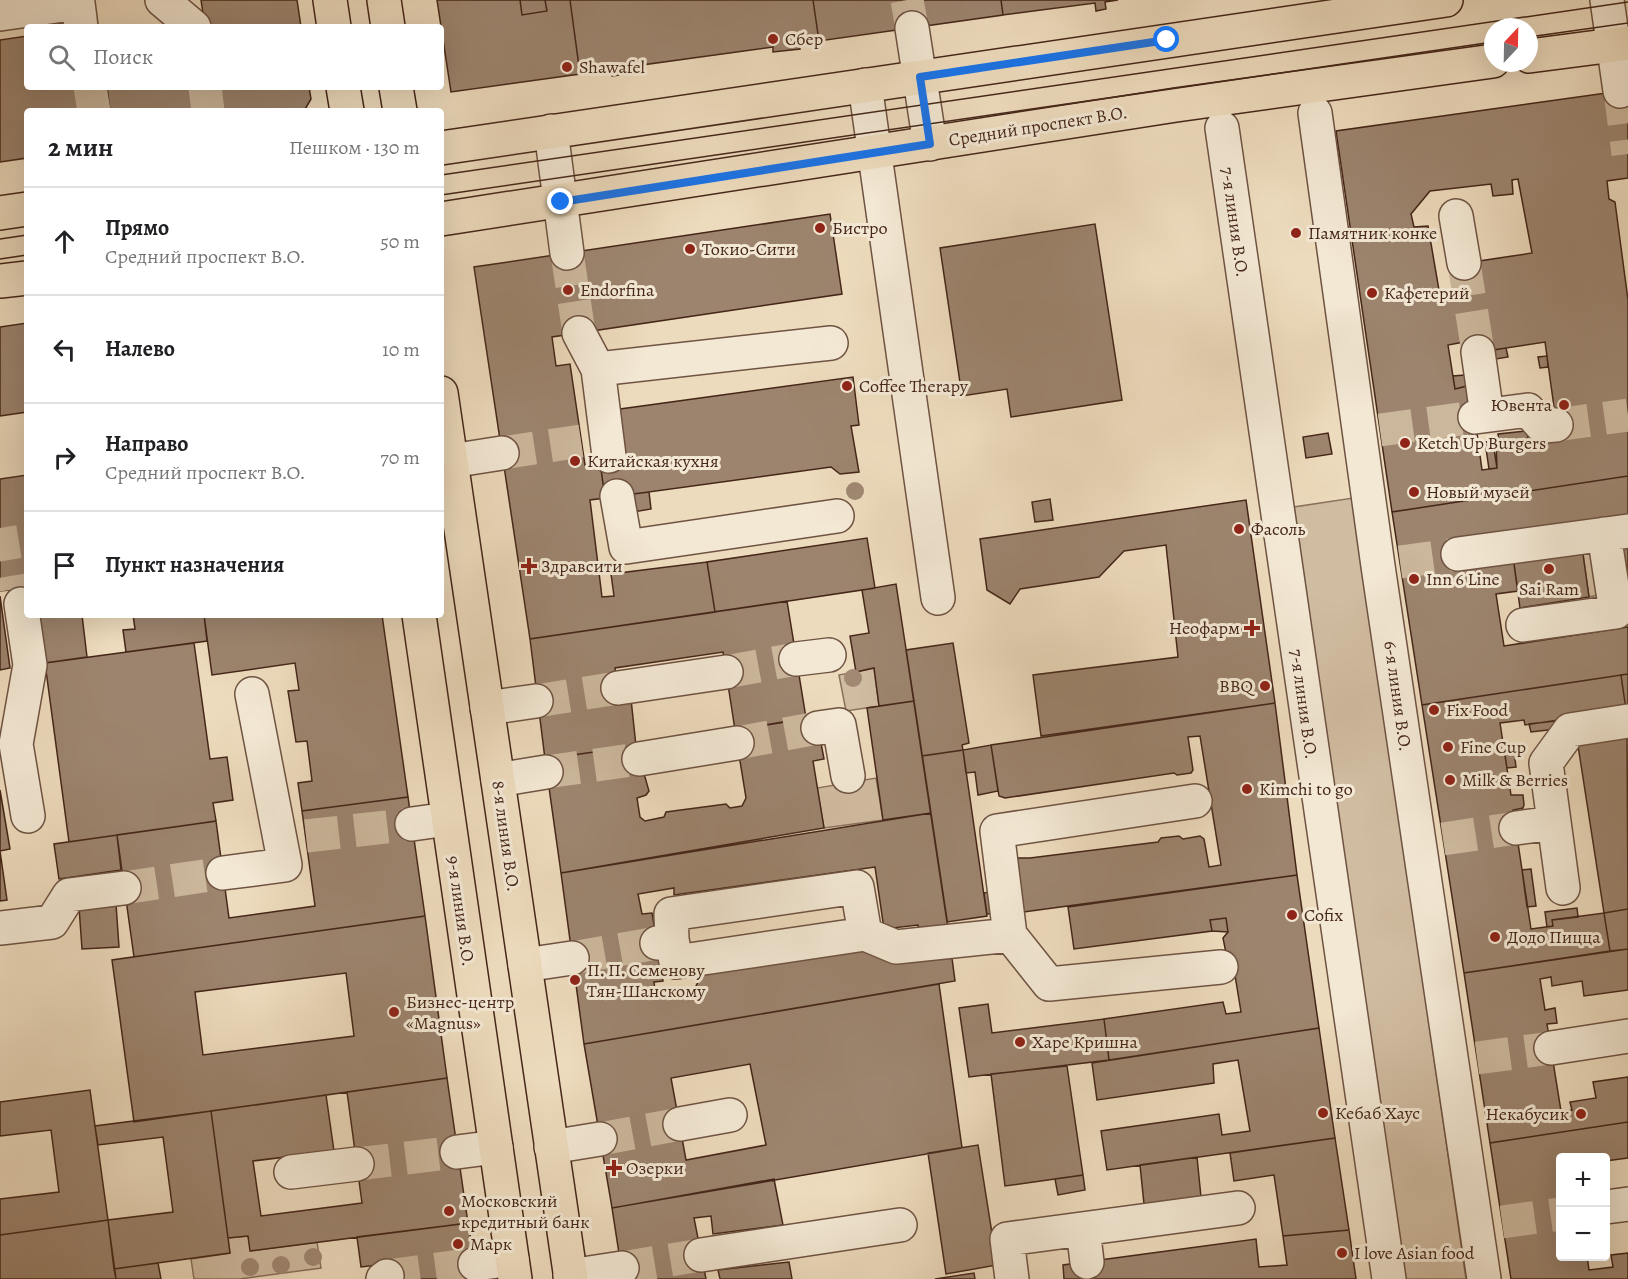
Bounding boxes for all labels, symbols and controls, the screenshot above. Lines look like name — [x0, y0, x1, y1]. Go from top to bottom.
north arrow — [1484, 18, 1538, 72]
search box — [24, 24, 444, 90]
route start — [1153, 26, 1179, 52]
place label: Сбер — [785, 27, 823, 51]
marker: Сбер — [766, 32, 780, 46]
icon: search — [45, 41, 78, 74]
text: Поиск — [93, 42, 153, 72]
place label: Shawafel — [579, 55, 645, 79]
marker: Shawafel — [560, 60, 574, 74]
street label: Средний проспект В.О. — [947, 100, 1129, 152]
text: 2 мин — [48, 130, 113, 165]
text: Пешком · 130 m — [289, 134, 420, 161]
street label: 7-я линия В.О. — [1215, 165, 1255, 279]
route end — [547, 188, 573, 214]
text: Прямо — [105, 213, 169, 243]
place label: Бистро — [832, 216, 888, 240]
marker: Бистро — [813, 221, 827, 235]
place label: Памятник конке — [1308, 221, 1437, 245]
icon: ahead — [48, 225, 81, 258]
marker: Памятник конке — [1289, 226, 1303, 240]
text: 50 m — [380, 228, 420, 255]
place label: Токио-Сити — [702, 237, 796, 261]
marker: Токио-Сити — [683, 242, 697, 256]
text: Средний проспект В.О. — [105, 243, 306, 270]
place label: Endorfina — [580, 278, 655, 302]
place label: Кафетерий — [1384, 281, 1470, 305]
marker: Endorfina — [561, 283, 575, 297]
marker: Кафетерий — [1365, 286, 1379, 300]
icon: left — [48, 333, 81, 366]
text: Налево — [105, 334, 175, 364]
text: 10 m — [382, 336, 420, 363]
place label: Coffee Therapy — [859, 374, 969, 398]
marker: Coffee Therapy — [840, 379, 854, 393]
place label: Ювента — [1490, 393, 1553, 417]
marker: Ювента — [1557, 398, 1571, 412]
text: Направо — [105, 429, 188, 459]
place label: Ketch Up Burgers — [1417, 431, 1546, 455]
marker: Ketch Up Burgers — [1398, 436, 1412, 450]
icon: right — [48, 441, 81, 474]
text: 70 m — [380, 444, 420, 471]
place label: Китайская кухня — [587, 449, 719, 473]
marker: Китайская кухня — [568, 454, 582, 468]
text: Средний проспект В.О. — [105, 459, 306, 486]
place label: Новый музей — [1426, 480, 1530, 504]
marker: Новый музей — [1407, 485, 1421, 499]
place label: Фасоль — [1251, 517, 1306, 541]
marker: Фасоль — [1232, 522, 1246, 536]
icon: arrive — [48, 549, 81, 582]
text: Пункт назначения — [105, 550, 284, 580]
place label: Здравсити — [541, 554, 623, 578]
marker: Здравсити — [522, 559, 536, 573]
marker: Sai Ram — [1542, 562, 1556, 576]
place label: Inn 6 Line — [1426, 567, 1500, 591]
marker: Inn 6 Line — [1407, 572, 1421, 586]
place label: Sai Ram — [1519, 577, 1579, 601]
place label: Неофарм — [1169, 616, 1240, 640]
marker: Неофарм — [1245, 621, 1259, 635]
street label: 6-я линия В.О. — [1378, 639, 1418, 753]
street label: 7-я линия В.О. — [1284, 647, 1324, 761]
place label: BBQ — [1219, 674, 1255, 698]
marker: BBQ — [1258, 679, 1272, 693]
place label: Fix Food — [1446, 698, 1508, 722]
marker: Fix Food — [1427, 703, 1441, 717]
place label: Fine Cup — [1460, 735, 1526, 759]
marker: Fine Cup — [1441, 740, 1455, 754]
place label: Milk & Berries — [1462, 768, 1568, 792]
marker: Milk & Berries — [1443, 773, 1457, 787]
place label: Kimchi to go — [1259, 777, 1353, 801]
street label: 8-я линия В.О. — [486, 779, 526, 893]
marker: Kimchi to go — [1240, 782, 1254, 796]
street label: 9-я линия В.О. — [441, 854, 481, 968]
place label: Cofix — [1304, 903, 1343, 927]
marker: Cofix — [1285, 908, 1299, 922]
place label: Додо Пицца — [1507, 925, 1601, 949]
marker: Додо Пицца — [1488, 930, 1502, 944]
place label: П. П. Семенову Тян-Шанскому — [587, 958, 706, 1003]
marker: П. П. Семенову Тян-Шанскому — [568, 973, 582, 987]
place label: Бизнес-центр «Magnus» — [406, 990, 514, 1035]
marker: Бизнес-центр «Magnus» — [387, 1005, 401, 1019]
place label: Харе Кришна — [1032, 1030, 1139, 1054]
marker: Харе Кришна — [1013, 1035, 1027, 1049]
place label: Кебаб Хаус — [1335, 1101, 1420, 1125]
place label: Некабусик — [1486, 1102, 1569, 1126]
marker: Кебаб Хаус — [1316, 1106, 1330, 1120]
marker: Некабусик — [1574, 1107, 1588, 1121]
map controls — [1556, 1153, 1610, 1261]
button: + — [1556, 1153, 1610, 1207]
place label: Озерки — [626, 1156, 684, 1180]
marker: Озерки — [607, 1161, 621, 1175]
place label: Московский кредитный банк — [461, 1189, 590, 1234]
marker: Московский кредитный банк — [442, 1204, 456, 1218]
button: − — [1556, 1207, 1610, 1261]
place label: Марк — [470, 1232, 512, 1256]
marker: Марк — [451, 1237, 465, 1251]
place label: I love Asian food — [1354, 1241, 1475, 1265]
marker: I love Asian food — [1335, 1246, 1349, 1260]

